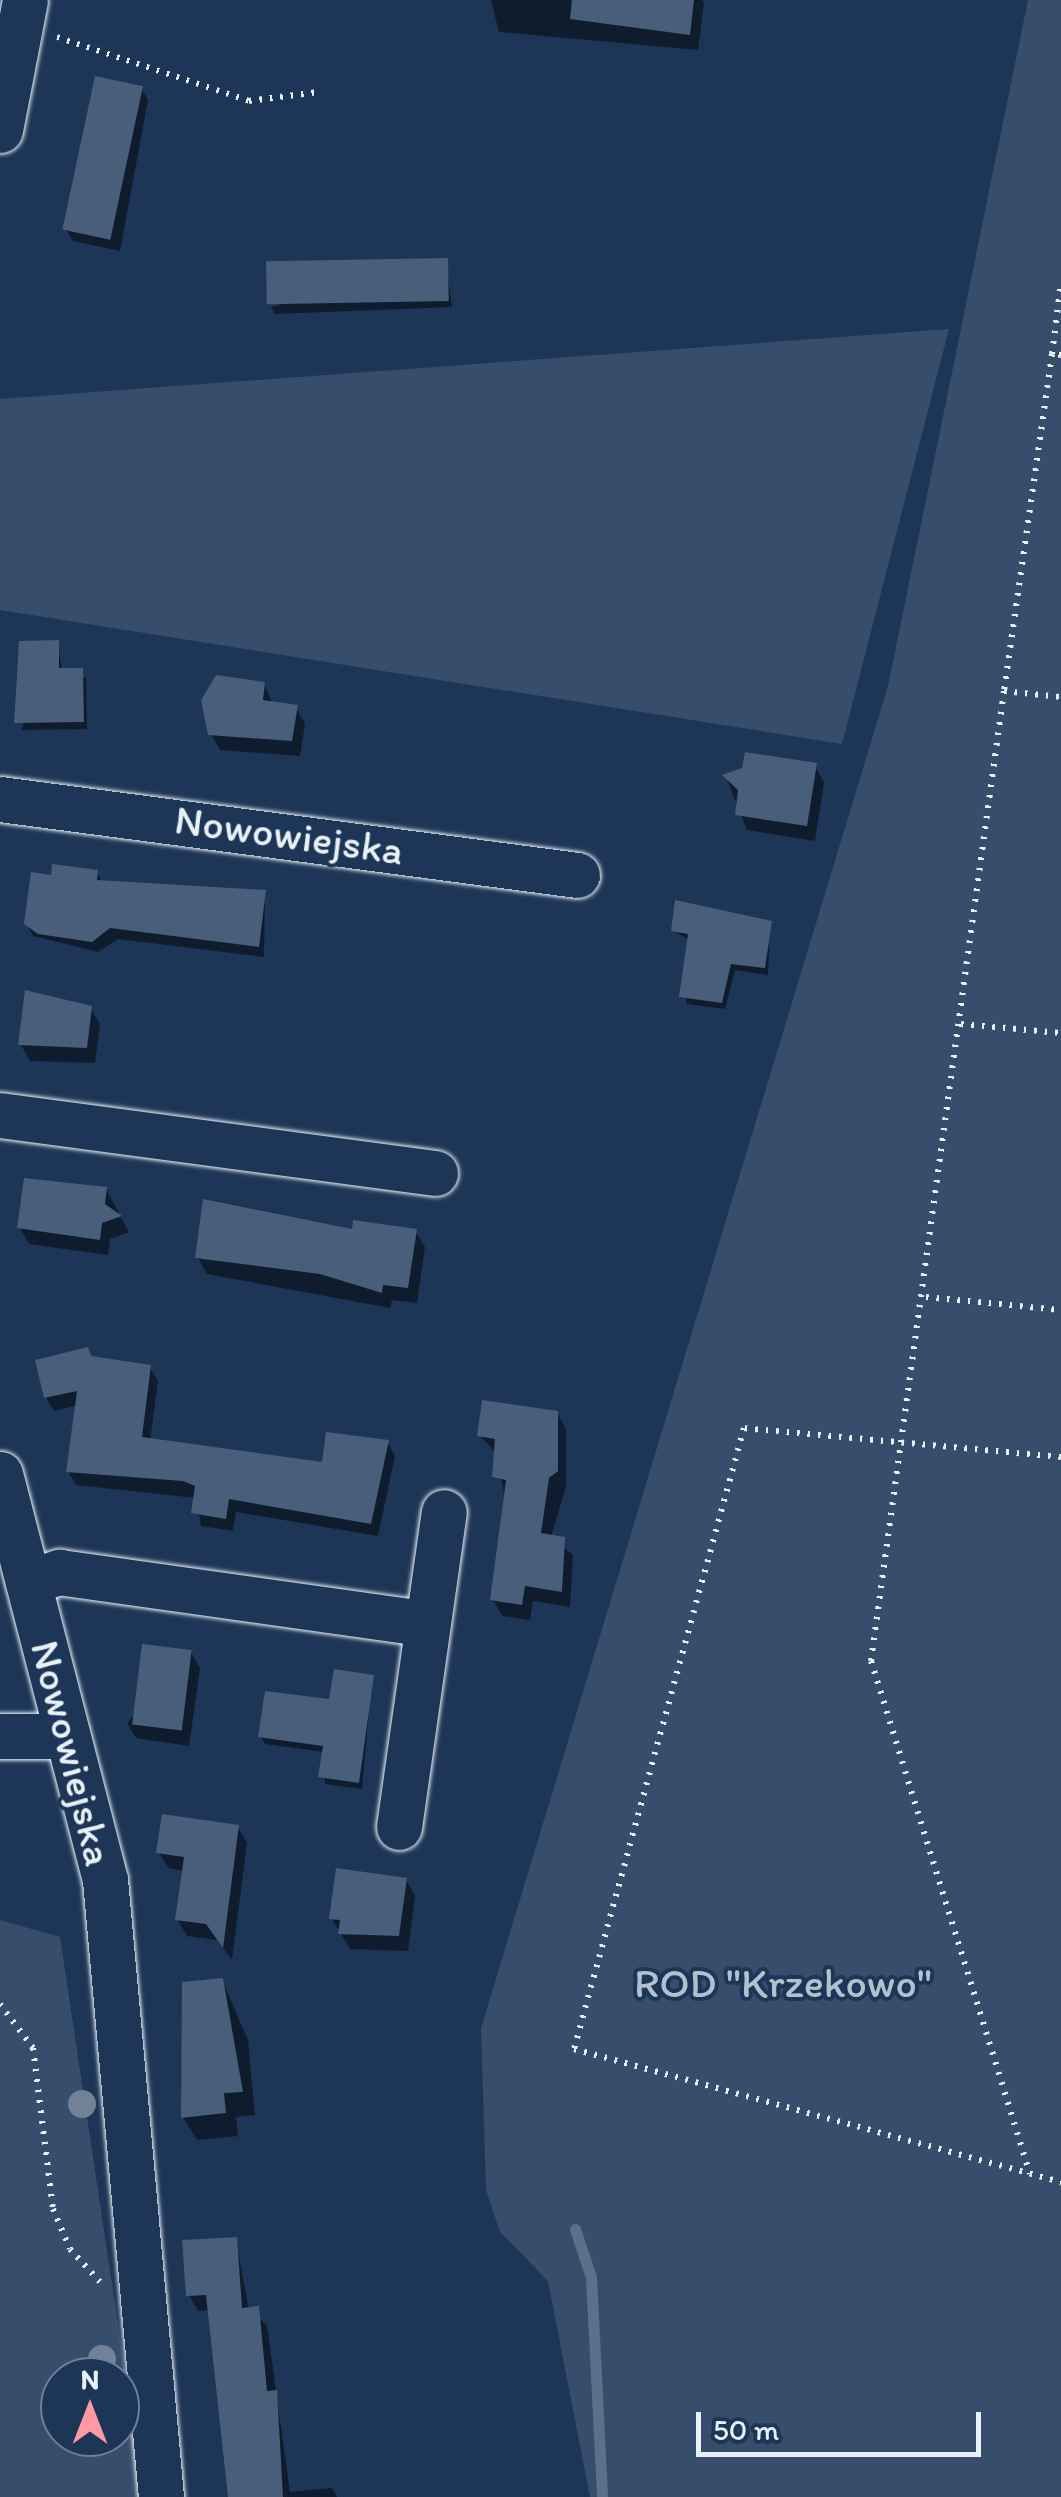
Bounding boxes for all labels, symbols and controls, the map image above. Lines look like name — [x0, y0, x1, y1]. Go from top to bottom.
street label: Nowowiejska — [171, 794, 407, 876]
street label: Nowowiejska — [20, 1635, 124, 1871]
park label: ROD "Krzekowo" — [634, 1958, 932, 2008]
north arrow — [40, 2357, 140, 2457]
text: N — [81, 2362, 99, 2396]
scale bar — [701, 2392, 986, 2454]
text: 50 m — [713, 2411, 779, 2448]

